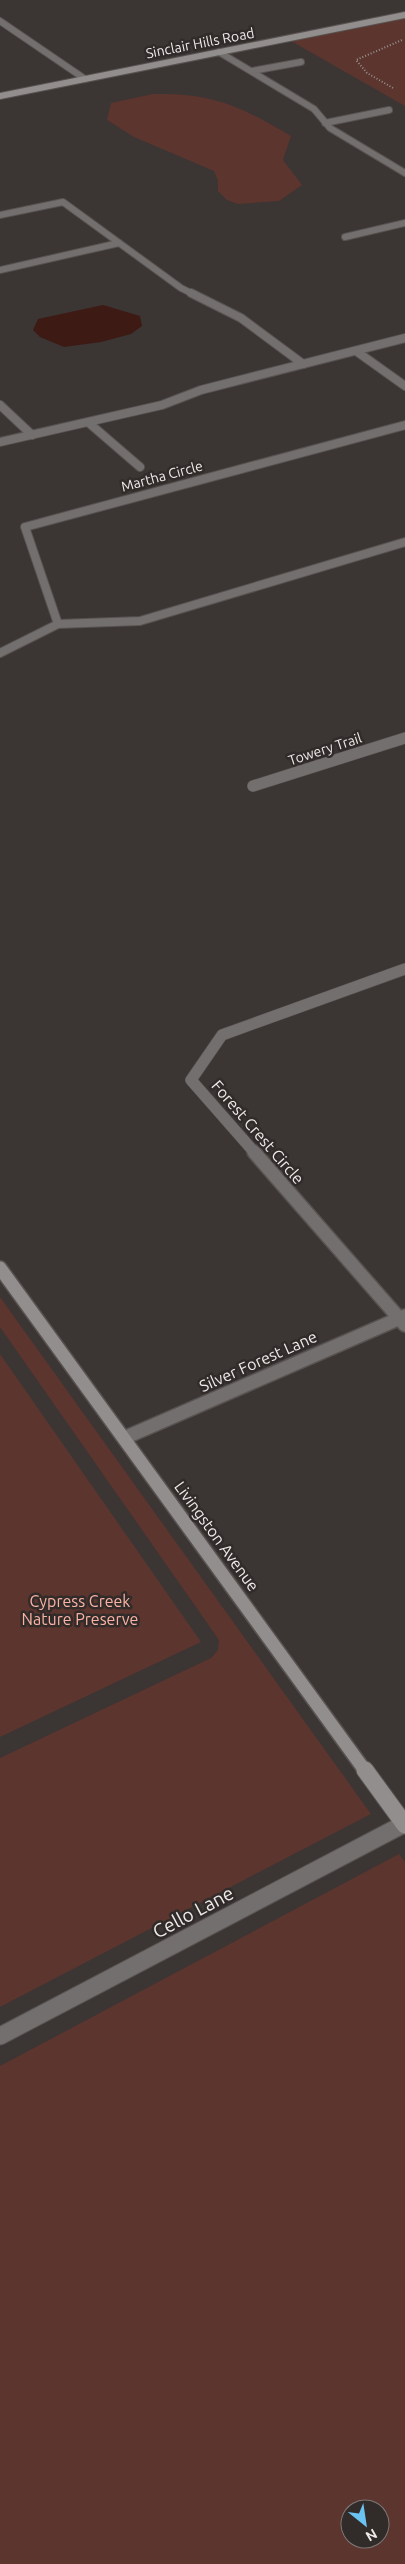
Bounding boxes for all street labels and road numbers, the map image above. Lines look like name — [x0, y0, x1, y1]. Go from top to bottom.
street label: Sinclair Hills Road — [144, 25, 256, 61]
street label: Martha Circle — [119, 457, 205, 495]
street label: Towery Trail — [286, 730, 364, 768]
street label: Forest Crest Circle — [208, 1077, 308, 1187]
street label: Silver Forest Lane — [196, 1327, 320, 1395]
street label: Livingston Avenue — [171, 1478, 263, 1594]
street label: Cello Lane — [149, 1882, 237, 1942]

